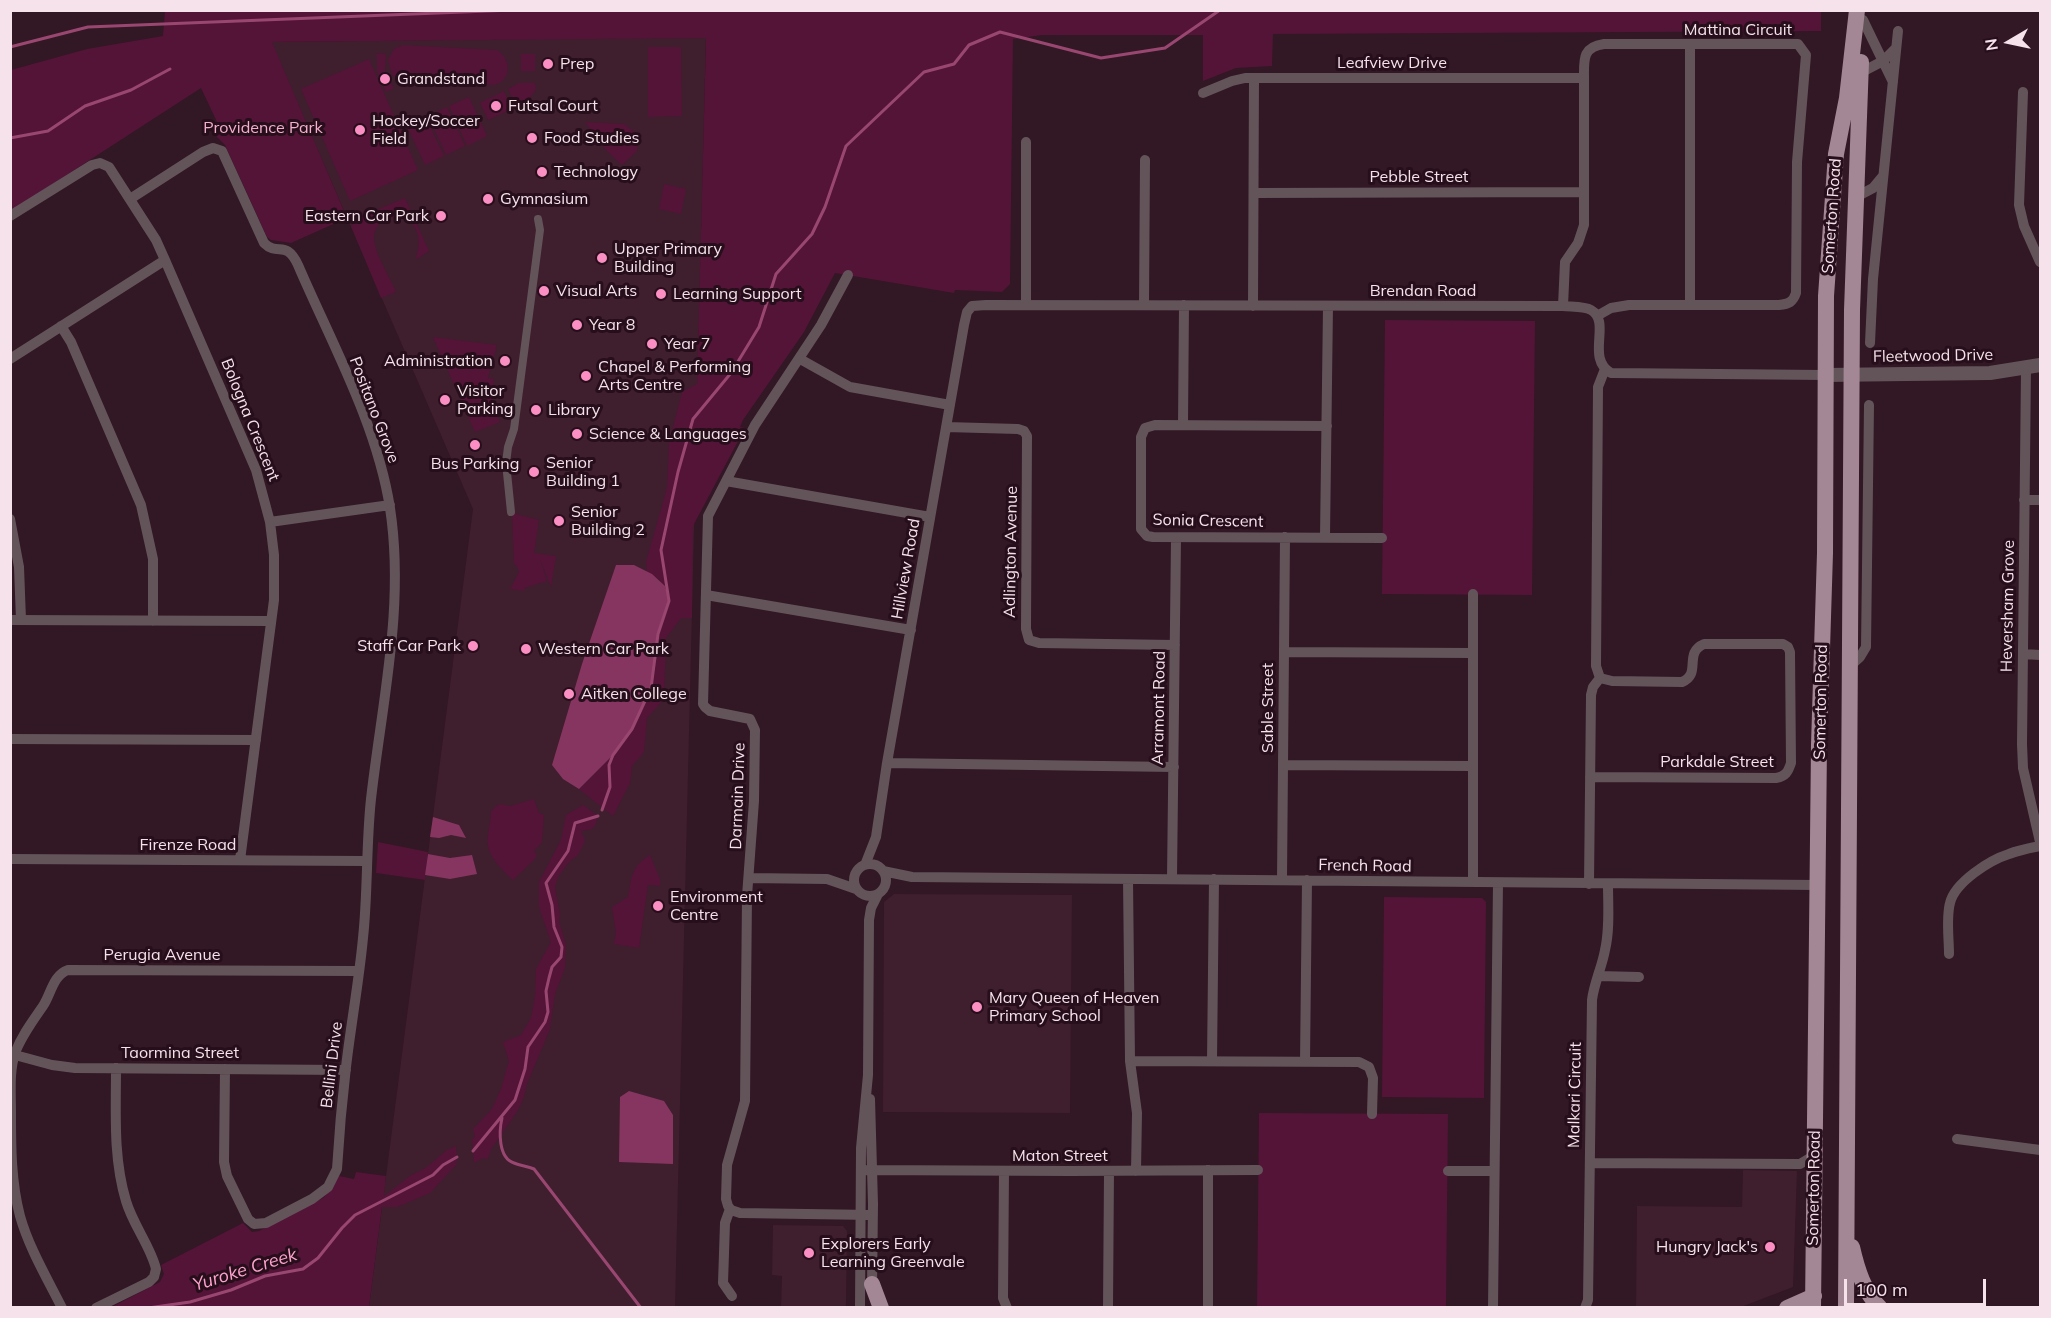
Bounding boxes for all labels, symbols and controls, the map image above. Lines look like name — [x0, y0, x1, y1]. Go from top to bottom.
north arrow — [1979, 12, 2039, 72]
street label: Mattina Circuit — [1684, 20, 1792, 40]
text: N — [1980, 37, 2002, 52]
street label: Leafview Drive — [1337, 53, 1447, 73]
place label: Prep — [560, 54, 594, 74]
marker: Prep — [541, 57, 555, 71]
place label: Grandstand — [397, 69, 485, 89]
marker: Grandstand — [378, 72, 392, 86]
place label: Futsal Court — [508, 96, 598, 116]
marker: Futsal Court — [489, 99, 503, 113]
place label: Hockey/Soccer Field — [372, 111, 480, 149]
park label: Providence Park — [203, 118, 323, 138]
marker: Hockey/Soccer Field — [353, 123, 367, 137]
place label: Food Studies — [544, 128, 640, 148]
marker: Food Studies — [525, 131, 539, 145]
street label: Somerton Road — [1818, 158, 1846, 274]
place label: Technology — [554, 162, 638, 182]
marker: Technology — [535, 165, 549, 179]
street label: Pebble Street — [1370, 167, 1468, 187]
place label: Gymnasium — [500, 189, 588, 209]
marker: Gymnasium — [481, 192, 495, 206]
place label: Eastern Car Park — [305, 206, 429, 226]
marker: Eastern Car Park — [434, 209, 448, 223]
place label: Upper Primary Building — [614, 239, 722, 277]
marker: Upper Primary Building — [595, 251, 609, 265]
place label: Visual Arts — [556, 281, 637, 301]
street label: Brendan Road — [1370, 281, 1476, 301]
marker: Visual Arts — [537, 284, 551, 298]
place label: Learning Support — [673, 284, 802, 304]
marker: Learning Support — [654, 287, 668, 301]
place label: Year 8 — [589, 315, 635, 335]
marker: Year 8 — [570, 318, 584, 332]
place label: Year 7 — [664, 334, 710, 354]
marker: Year 7 — [645, 337, 659, 351]
street label: Fleetwood Drive — [1873, 345, 1993, 367]
place label: Administration — [384, 351, 493, 371]
street label: Positano Grove — [345, 354, 403, 466]
marker: Administration — [498, 354, 512, 368]
street label: Bologna Crescent — [217, 356, 283, 484]
place label: Chapel & Performing Arts Centre — [598, 357, 751, 395]
marker: Chapel & Performing Arts Centre — [579, 369, 593, 383]
place label: Visitor Parking — [457, 381, 514, 419]
marker: Visitor Parking — [438, 393, 452, 407]
place label: Library — [548, 400, 600, 420]
marker: Library — [529, 403, 543, 417]
place label: Science & Languages — [589, 424, 747, 444]
marker: Science & Languages — [570, 427, 584, 441]
marker: Bus Parking — [468, 438, 482, 452]
place label: Senior Building 1 — [546, 453, 620, 491]
place label: Bus Parking — [431, 454, 519, 474]
marker: Senior Building 1 — [527, 465, 541, 479]
street label: Adlington Avenue — [1000, 486, 1022, 618]
place label: Senior Building 2 — [571, 502, 645, 540]
street label: Sonia Crescent — [1152, 510, 1264, 532]
marker: Senior Building 2 — [552, 514, 566, 528]
street label: Hillview Road — [888, 517, 924, 621]
street label: Heversham Grove — [1997, 540, 2019, 672]
place label: Staff Car Park — [357, 636, 461, 656]
marker: Staff Car Park — [466, 639, 480, 653]
place label: Western Car Park — [538, 639, 669, 659]
marker: Western Car Park — [519, 642, 533, 656]
street label: Somerton Road — [1810, 644, 1832, 760]
street label: Arramont Road — [1148, 651, 1170, 765]
street label: Sable Street — [1258, 663, 1278, 753]
place label: Aitken College — [581, 684, 687, 704]
marker: Aitken College — [562, 687, 576, 701]
street label: Darmain Drive — [727, 742, 749, 850]
street label: Parkdale Street — [1660, 752, 1774, 772]
street label: Firenze Road — [140, 835, 236, 855]
street label: French Road — [1318, 856, 1412, 876]
place label: Environment Centre — [670, 887, 763, 925]
marker: Environment Centre — [651, 899, 665, 913]
street label: Perugia Avenue — [104, 945, 220, 965]
place label: Mary Queen of Heaven Primary School — [989, 988, 1159, 1026]
marker: Mary Queen of Heaven Primary School — [970, 1000, 984, 1014]
street label: Bellini Drive — [317, 1021, 347, 1109]
street label: Malkari Circuit — [1564, 1042, 1586, 1148]
street label: Taormina Street — [121, 1043, 239, 1063]
street label: Somerton Road — [1803, 1130, 1825, 1246]
street label: Maton Street — [1012, 1146, 1108, 1166]
place label: Explorers Early Learning Greenvale — [821, 1234, 965, 1272]
place label: Hungry Jack's — [1656, 1237, 1758, 1257]
marker: Hungry Jack's — [1763, 1240, 1777, 1254]
water label: Yuroke Creek — [190, 1244, 300, 1296]
marker: Explorers Early Learning Greenvale — [802, 1246, 816, 1260]
scale bar — [1847, 1267, 1990, 1305]
text: 100 m — [1855, 1278, 1908, 1301]

